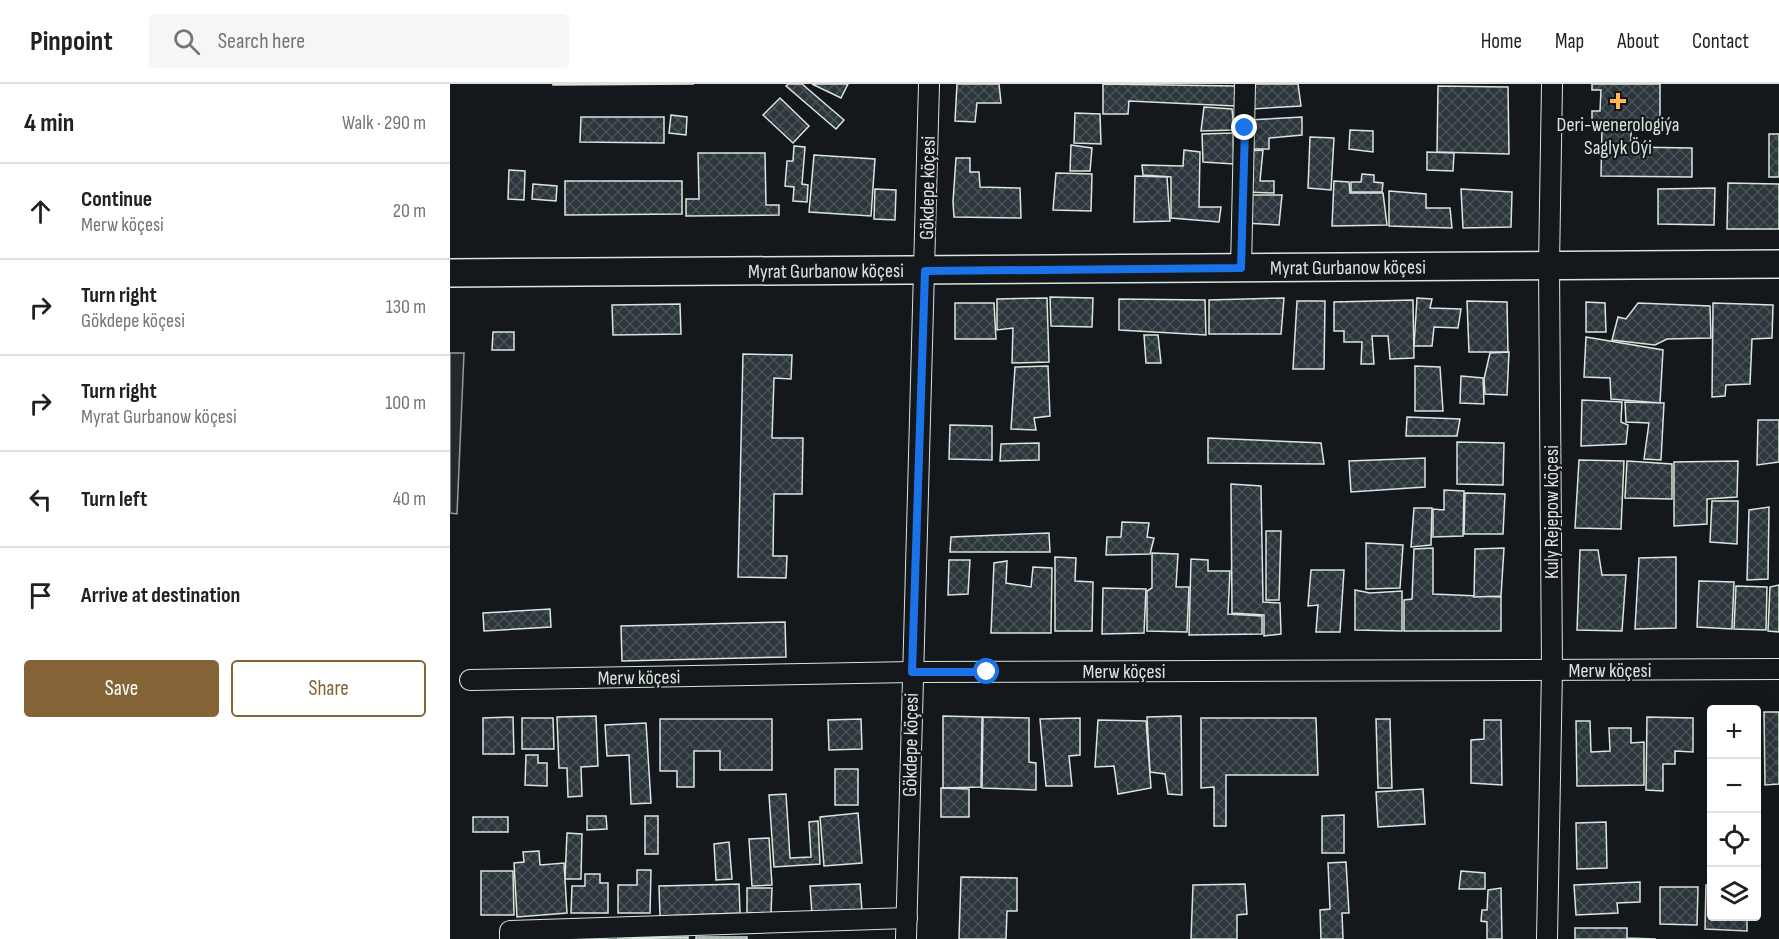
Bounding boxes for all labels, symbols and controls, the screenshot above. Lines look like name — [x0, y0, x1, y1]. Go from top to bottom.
search box — [149, 14, 569, 68]
text: Pinpoint — [30, 25, 113, 58]
icon: search — [170, 25, 203, 58]
text: Search here — [218, 28, 305, 55]
text: Home — [1481, 29, 1522, 54]
text: Map — [1555, 29, 1584, 54]
text: About — [1617, 29, 1659, 54]
text: Contact — [1692, 29, 1749, 54]
marker: Deri-wenerologiýa Saglyk Öýi — [1609, 92, 1627, 110]
text: 4 min — [24, 108, 74, 139]
text: Walk · 290 m — [342, 111, 426, 135]
place label: Deri-wenerologiýa Saglyk Öýi — [1557, 113, 1679, 160]
route end — [1231, 114, 1257, 140]
street label: Gökdepe köçesi — [915, 136, 941, 240]
text: Continue — [81, 186, 152, 213]
icon: ahead — [24, 195, 57, 228]
text: 20 m — [393, 199, 426, 223]
text: Merw köçesi — [81, 213, 164, 237]
street label: Myrat Gurbanow köçesi — [1270, 255, 1426, 280]
street label: Myrat Gurbanow köçesi — [748, 259, 904, 284]
text: Turn right — [81, 282, 157, 309]
icon: right — [24, 291, 57, 324]
text: 130 m — [386, 295, 426, 319]
text: Gökdepe köçesi — [81, 309, 185, 333]
text: Turn right — [81, 378, 157, 405]
icon: right — [24, 387, 57, 420]
text: 100 m — [385, 391, 426, 415]
text: Myrat Gurbanow köçesi — [81, 405, 237, 429]
street label: Kuly Rejepow köçesi — [1540, 445, 1564, 579]
icon: left — [24, 483, 57, 516]
text: Turn left — [81, 486, 147, 513]
text: 40 m — [393, 487, 426, 511]
icon: arrive — [24, 579, 57, 612]
text: Arrive at destination — [81, 582, 240, 609]
route start — [973, 658, 999, 684]
street label: Merw köçesi — [1569, 659, 1651, 683]
button: Save — [24, 660, 219, 717]
button: Share — [231, 660, 426, 717]
street label: Merw köçesi — [1083, 660, 1165, 684]
street label: Merw köçesi — [597, 665, 681, 691]
street label: Gökdepe köçesi — [898, 693, 924, 797]
map controls — [1707, 705, 1761, 921]
button: + — [1707, 705, 1761, 759]
button: − — [1707, 759, 1761, 813]
button: locate — [1707, 813, 1761, 867]
button: layers — [1707, 867, 1761, 921]

